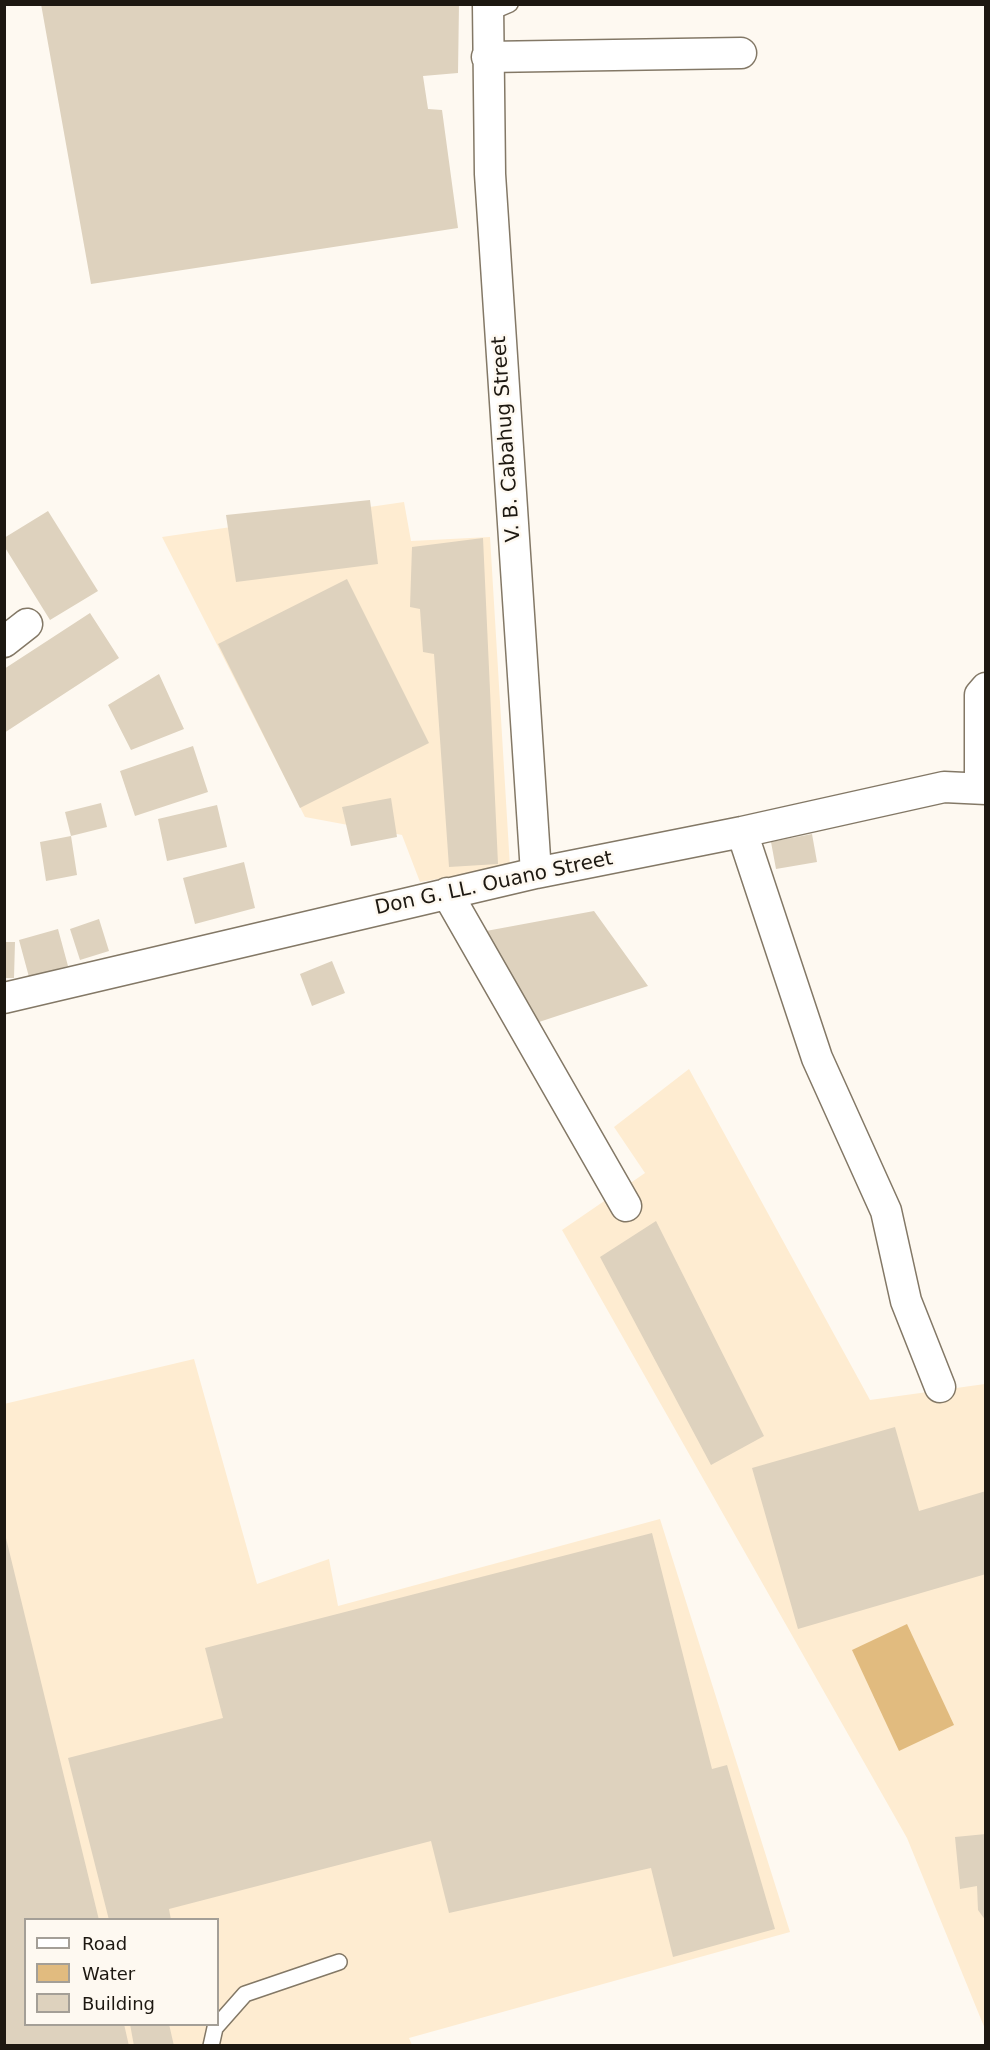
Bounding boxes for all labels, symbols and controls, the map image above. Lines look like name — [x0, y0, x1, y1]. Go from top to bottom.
street label: V. B. Cabahug Street — [488, 335, 526, 543]
street label: Don G. LL. Ouano Street — [373, 847, 615, 921]
legend — [24, 1918, 219, 2026]
text: Road — [82, 1933, 127, 1954]
text: Water — [82, 1963, 135, 1984]
text: Building — [82, 1993, 155, 2014]

